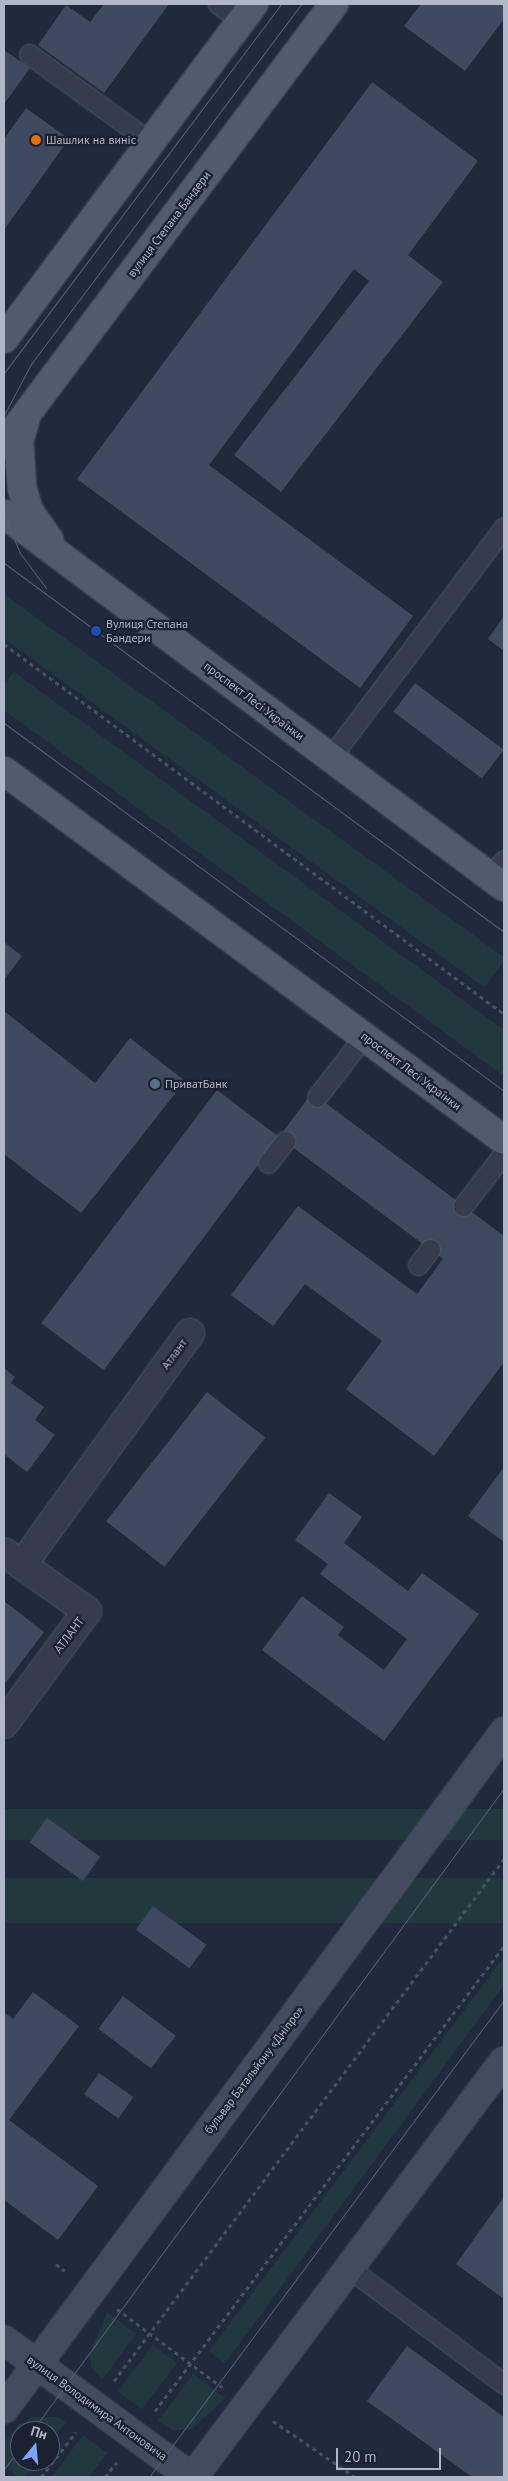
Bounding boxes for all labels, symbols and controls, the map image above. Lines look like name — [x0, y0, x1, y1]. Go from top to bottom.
place label: Шашлик на виніс — [46, 133, 136, 147]
marker: Шашлик на виніс — [30, 134, 42, 146]
street label: вулиця Степана Бандери — [124, 168, 214, 280]
place label: Вулиця Степана Бандери — [106, 617, 188, 645]
marker: Вулиця Степана Бандери — [90, 625, 102, 637]
street label: проспект Лесі Українки — [201, 658, 307, 744]
street label: проспект Лесі Українки — [358, 1028, 464, 1114]
place label: ПриватБанк — [165, 1077, 227, 1091]
marker: ПриватБанк — [149, 1078, 161, 1090]
street label: Атлант — [158, 1336, 190, 1372]
street label: АТЛАНТ — [51, 1614, 87, 1656]
street label: бульвар Батальйону «Дніпро» — [201, 2003, 307, 2137]
street label: вулиця Володимира Антоновича — [24, 2352, 170, 2464]
north arrow — [10, 2421, 60, 2471]
text: Пн — [29, 2422, 50, 2444]
scale bar — [338, 2438, 443, 2470]
text: 20 m — [344, 2447, 377, 2466]

